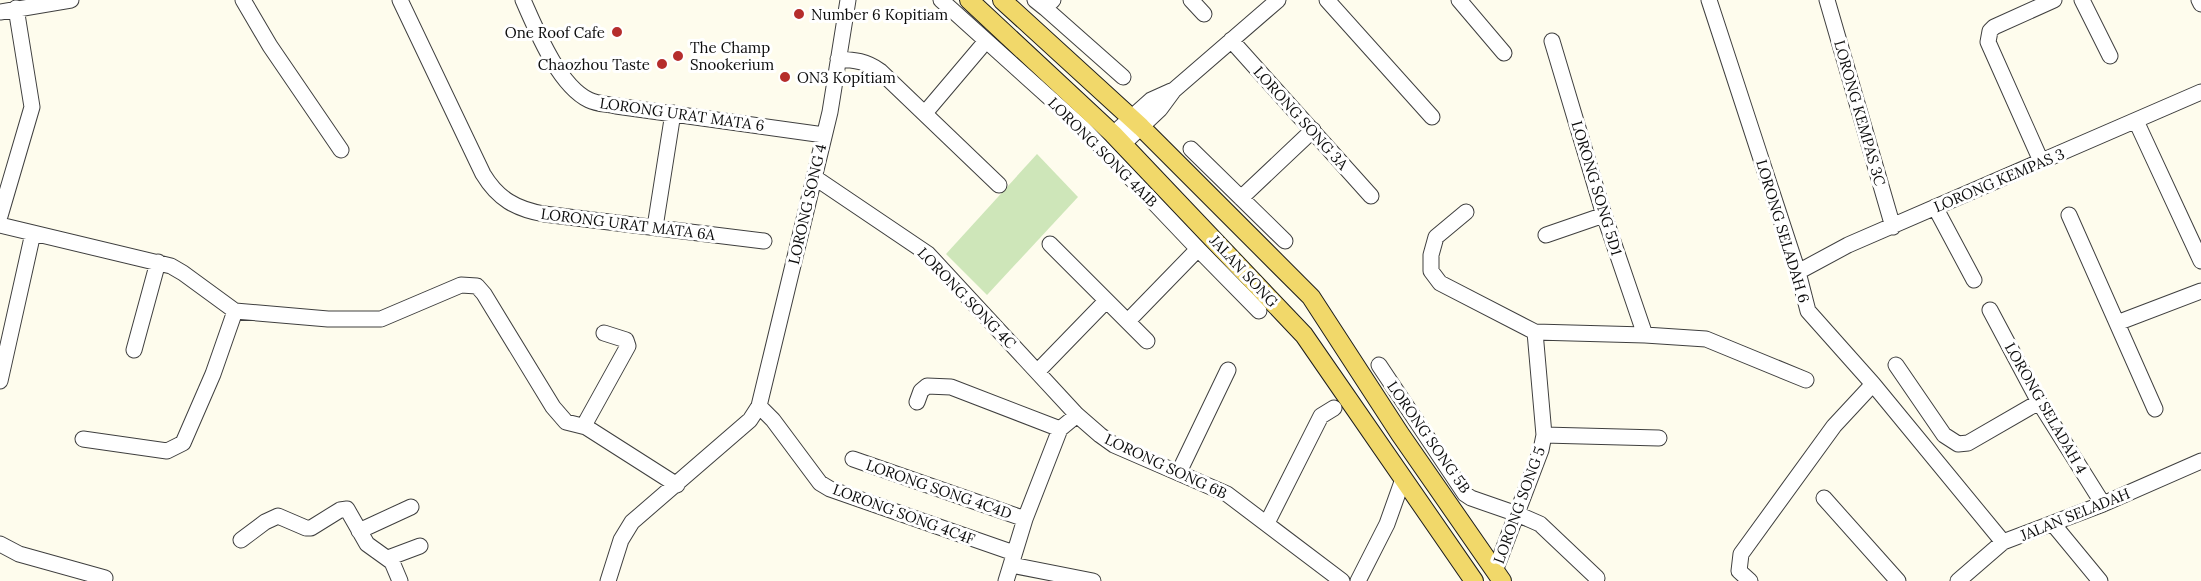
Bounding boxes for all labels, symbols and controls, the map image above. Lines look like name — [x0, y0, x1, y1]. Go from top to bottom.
place label: Number 6 Kopitiam — [811, 5, 948, 24]
marker: Number 6 Kopitiam — [792, 7, 806, 21]
place label: One Roof Cafe — [505, 23, 605, 42]
marker: One Roof Cafe — [610, 25, 624, 39]
place label: The Champ Snookerium — [690, 38, 774, 74]
street label: LORONG KEMPAS 3C — [1830, 38, 1890, 189]
marker: The Champ Snookerium — [671, 49, 685, 63]
place label: Chaozhou Taste — [538, 55, 650, 74]
marker: Chaozhou Taste — [655, 57, 669, 71]
street label: LORONG SONG 3A — [1250, 62, 1353, 174]
place label: ON3 Kopitiam — [797, 68, 896, 87]
marker: ON3 Kopitiam — [778, 70, 792, 84]
street label: LORONG URAT MATA 6 — [598, 93, 766, 135]
street label: LORONG SONG 4A1B — [1044, 93, 1162, 211]
street label: LORONG SONG 5D1 — [1567, 118, 1627, 258]
street label: LORONG SONG 4 — [784, 142, 830, 266]
street label: LORONG KEMPAS 3 — [1931, 144, 2067, 216]
street label: LORONG SELADAH 6 — [1752, 157, 1814, 305]
street label: LORONG URAT MATA 6A — [540, 204, 717, 244]
street label: JALAN SONG — [1205, 230, 1282, 311]
street label: LORONG SONG 4C — [914, 243, 1021, 353]
street label: LORONG SELADAH 4 — [2001, 339, 2091, 477]
street label: LORONG SONG 5B — [1383, 377, 1475, 497]
street label: LORONG SONG 6B — [1102, 429, 1230, 503]
street label: LORONG SONG 5 — [1489, 444, 1549, 566]
street label: LORONG SONG 4C4D — [864, 455, 1014, 523]
street label: LORONG SONG 4C4F — [830, 479, 978, 549]
street label: JALAN SELADAH — [2017, 483, 2133, 545]

